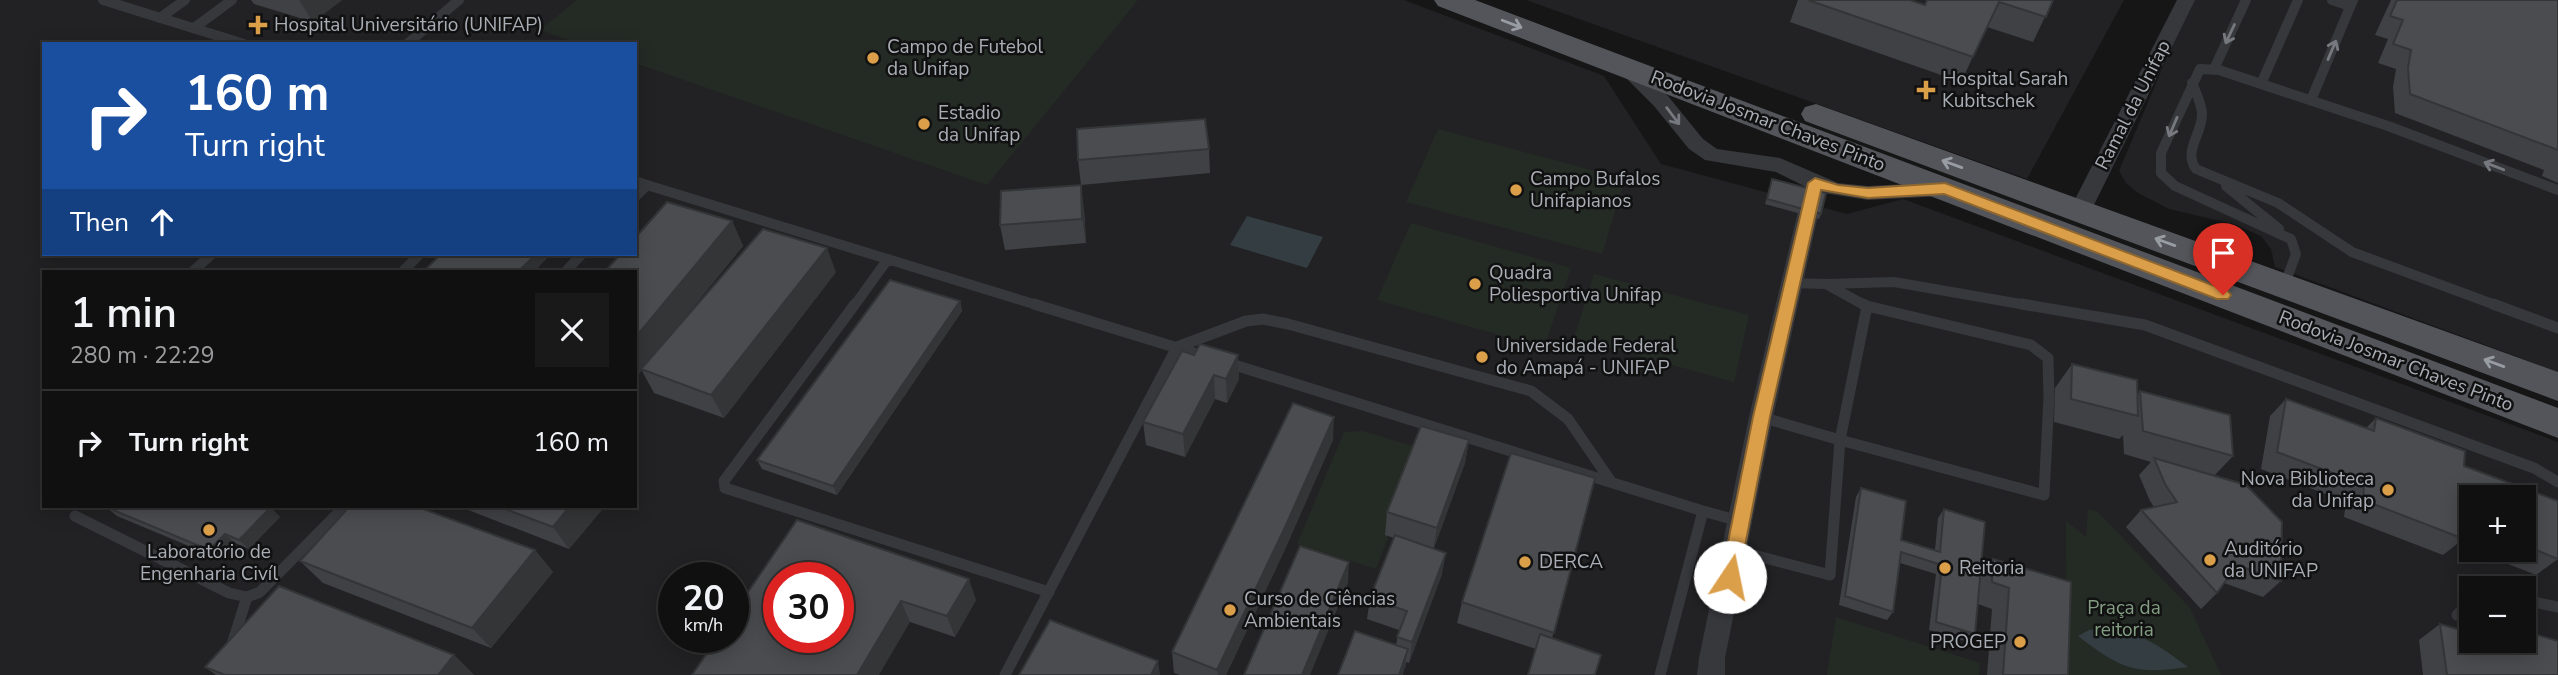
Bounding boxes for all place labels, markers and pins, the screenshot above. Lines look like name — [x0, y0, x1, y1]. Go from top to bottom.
place label: Hospital Universitário (UNIFAP) — [274, 12, 543, 38]
marker: Hospital Universitário (UNIFAP) — [248, 15, 268, 35]
place label: Campo de Futebol da Unifap — [887, 34, 1044, 82]
marker: Campo de Futebol da Unifap — [865, 50, 881, 66]
place label: Hospital Sarah Kubitschek — [1942, 66, 2068, 114]
marker: Hospital Sarah Kubitschek — [1916, 80, 1936, 100]
place label: Estadio da Unifap — [938, 100, 1020, 148]
marker: Estadio da Unifap — [916, 116, 932, 132]
place label: Campo Bufalos Unifapianos — [1530, 166, 1660, 214]
marker: Campo Bufalos Unifapianos — [1508, 182, 1524, 198]
pin — [2193, 223, 2253, 295]
place label: Quadra Poliesportiva Unifap — [1489, 260, 1661, 308]
marker: Quadra Poliesportiva Unifap — [1467, 276, 1483, 292]
place label: Universidade Federal do Amapá - UNIFAP — [1496, 333, 1676, 381]
marker: Universidade Federal do Amapá - UNIFAP — [1474, 349, 1490, 365]
place label: Nova Biblioteca da Unifap — [2241, 466, 2374, 514]
marker: Nova Biblioteca da Unifap — [2380, 482, 2396, 498]
marker: Laboratório de Engenharia Civíl — [201, 522, 217, 538]
place label: Auditório da UNIFAP — [2224, 536, 2318, 584]
place label: Laboratório de Engenharia Civíl — [140, 539, 278, 587]
place label: DERCA — [1539, 549, 1603, 575]
marker: Auditório da UNIFAP — [2202, 552, 2218, 568]
marker: DERCA — [1517, 554, 1533, 570]
place label: Reitoria — [1959, 555, 2024, 581]
marker: Reitoria — [1937, 560, 1953, 576]
place label: Curso de Ciências Ambientais — [1244, 586, 1395, 634]
marker: Curso de Ciências Ambientais — [1222, 602, 1238, 618]
place label: PROGEP — [1930, 629, 2006, 655]
marker: PROGEP — [2012, 634, 2028, 650]

